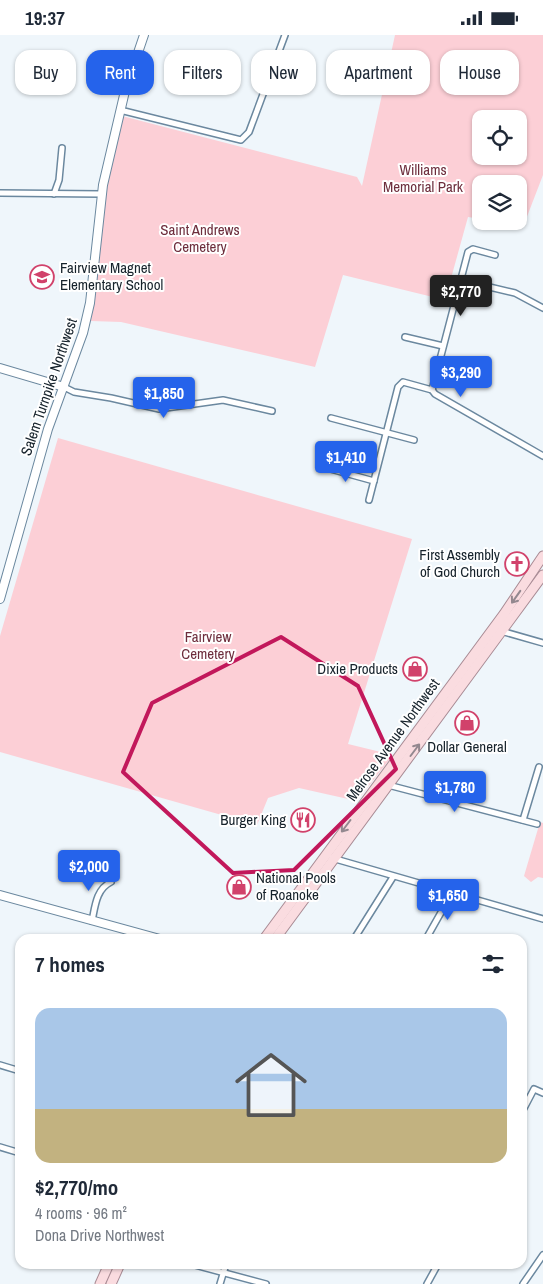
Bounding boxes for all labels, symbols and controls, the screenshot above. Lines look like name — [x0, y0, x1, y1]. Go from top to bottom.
text: 19:37 — [25, 5, 65, 31]
chip: Buy — [15, 50, 76, 95]
chip: Rent — [86, 50, 154, 95]
chip: Filters — [164, 50, 241, 95]
chip: New — [251, 50, 316, 95]
chip: Apartment — [326, 50, 430, 95]
chip: House — [440, 50, 519, 95]
map controls — [472, 110, 527, 230]
button: locate — [472, 110, 527, 165]
park label: Williams Memorial Park — [383, 159, 464, 197]
button: layers — [472, 175, 527, 230]
park label: Saint Andrews Cemetery — [160, 219, 240, 257]
place label: Fairview Magnet Elementary School — [60, 257, 163, 295]
school or university icon: Fairview Magnet Elementary School — [29, 264, 55, 290]
pin: $2,770 — [420, 275, 502, 317]
text: $2,770 — [441, 280, 481, 302]
street label: Salem Turnpike Northwest — [15, 315, 82, 459]
pin: $3,290 — [420, 355, 502, 398]
text: $3,290 — [441, 361, 481, 383]
pin: $1,850 — [123, 377, 205, 419]
text: $1,850 — [144, 382, 184, 404]
pin: $1,410 — [305, 441, 387, 483]
text: $1,410 — [326, 446, 366, 468]
place label: First Assembly of God Church — [419, 544, 501, 582]
church icon: First Assembly of God Church — [504, 551, 530, 577]
one-way arrow — [511, 590, 521, 604]
park label: Fairview Cemetery — [181, 626, 236, 664]
shop icon: Dixie Products — [402, 656, 428, 682]
place label: Dixie Products — [317, 658, 398, 679]
street label: Melrose Avenue Northwest — [341, 674, 445, 805]
shop icon: Dollar General — [454, 710, 480, 736]
place label: Dollar General — [427, 736, 507, 757]
one-way arrow — [410, 743, 420, 757]
pin: $1,780 — [414, 771, 496, 813]
text: $1,780 — [435, 776, 475, 798]
restaurant icon: Burger King — [290, 807, 316, 833]
place label: Burger King — [220, 809, 286, 830]
one-way arrow — [341, 819, 352, 832]
pin: $2,000 — [48, 849, 130, 892]
text: $2,000 — [69, 855, 109, 877]
place label: National Pools of Roanoke — [256, 867, 336, 905]
shop icon: National Pools of Roanoke — [226, 874, 252, 900]
pin: $1,650 — [407, 879, 489, 921]
text: $1,650 — [428, 884, 468, 906]
text: 7 homes — [35, 950, 105, 979]
icon: filters — [479, 950, 507, 978]
icon: home — [226, 1040, 316, 1130]
text: $2,770/mo — [35, 1173, 118, 1202]
text: 4 rooms · 96 m² — [35, 1202, 127, 1224]
text: Dona Drive Northwest — [35, 1224, 164, 1246]

